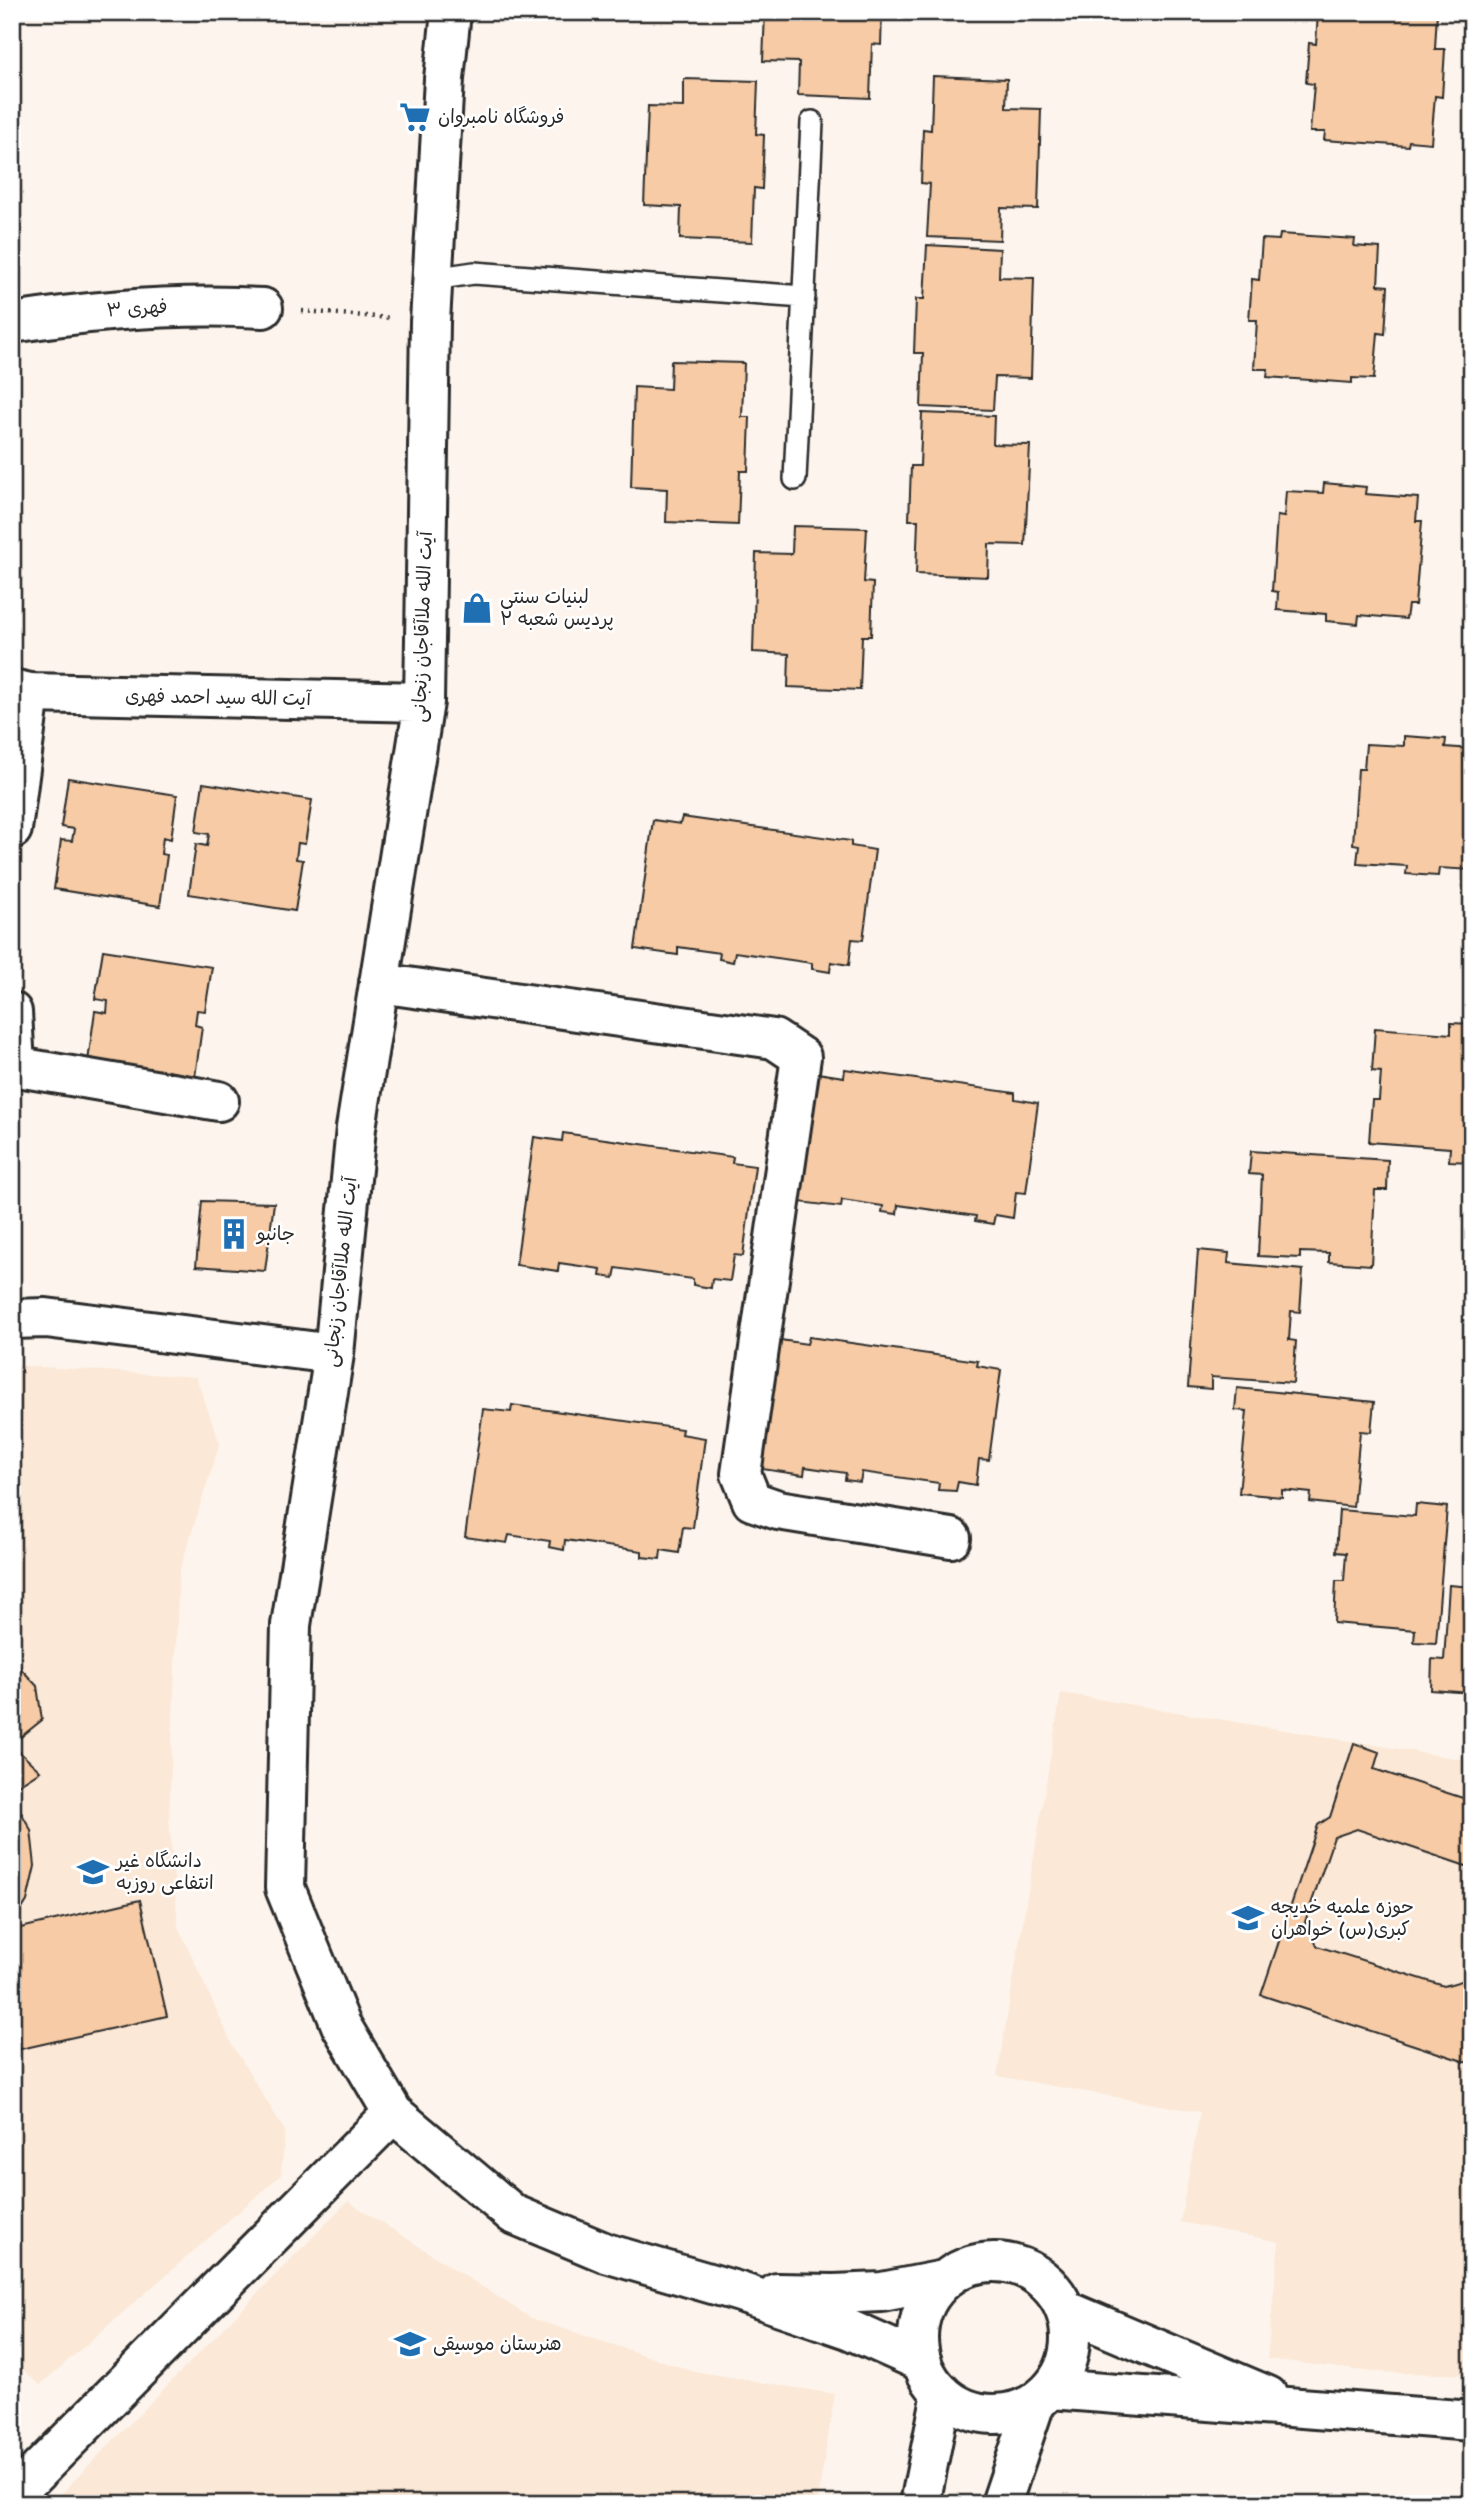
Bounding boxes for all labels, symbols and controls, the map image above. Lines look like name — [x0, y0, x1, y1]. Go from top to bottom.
supermarket icon: فروشگاه نامبروان — [398, 100, 432, 134]
place label: فروشگاه نامبروان — [438, 106, 564, 129]
street label: فهری ۳ — [106, 295, 168, 323]
street label: آیت الله ملاآقاجان زنجانی — [408, 530, 438, 723]
place label: لبنیات سنتی پردیس شعبه ۲ — [500, 586, 614, 631]
shop icon: لبنیات سنتی پردیس شعبه ۲ — [460, 591, 494, 625]
street label: آیت الله سید احمد فهری — [125, 685, 312, 711]
street label: آیت الله ملاآقاجان زنجانی — [320, 1174, 363, 1368]
building icon: جانبو — [217, 1217, 251, 1251]
place label: جانبو — [255, 1223, 295, 1246]
place label: دانشگاه غیر انتفاعی روزبه — [114, 1850, 214, 1895]
school or university icon: دانشگاه غیر انتفاعی روزبه — [76, 1855, 110, 1889]
place label: حوزه علمیه خدیجه کبری(س) خواهران — [1271, 1896, 1414, 1941]
school or university icon: حوزه علمیه خدیجه کبری(س) خواهران — [1231, 1901, 1265, 1935]
school or university icon: هنرستان موسیقی — [393, 2327, 427, 2361]
place label: هنرستان موسیقی — [433, 2333, 562, 2356]

